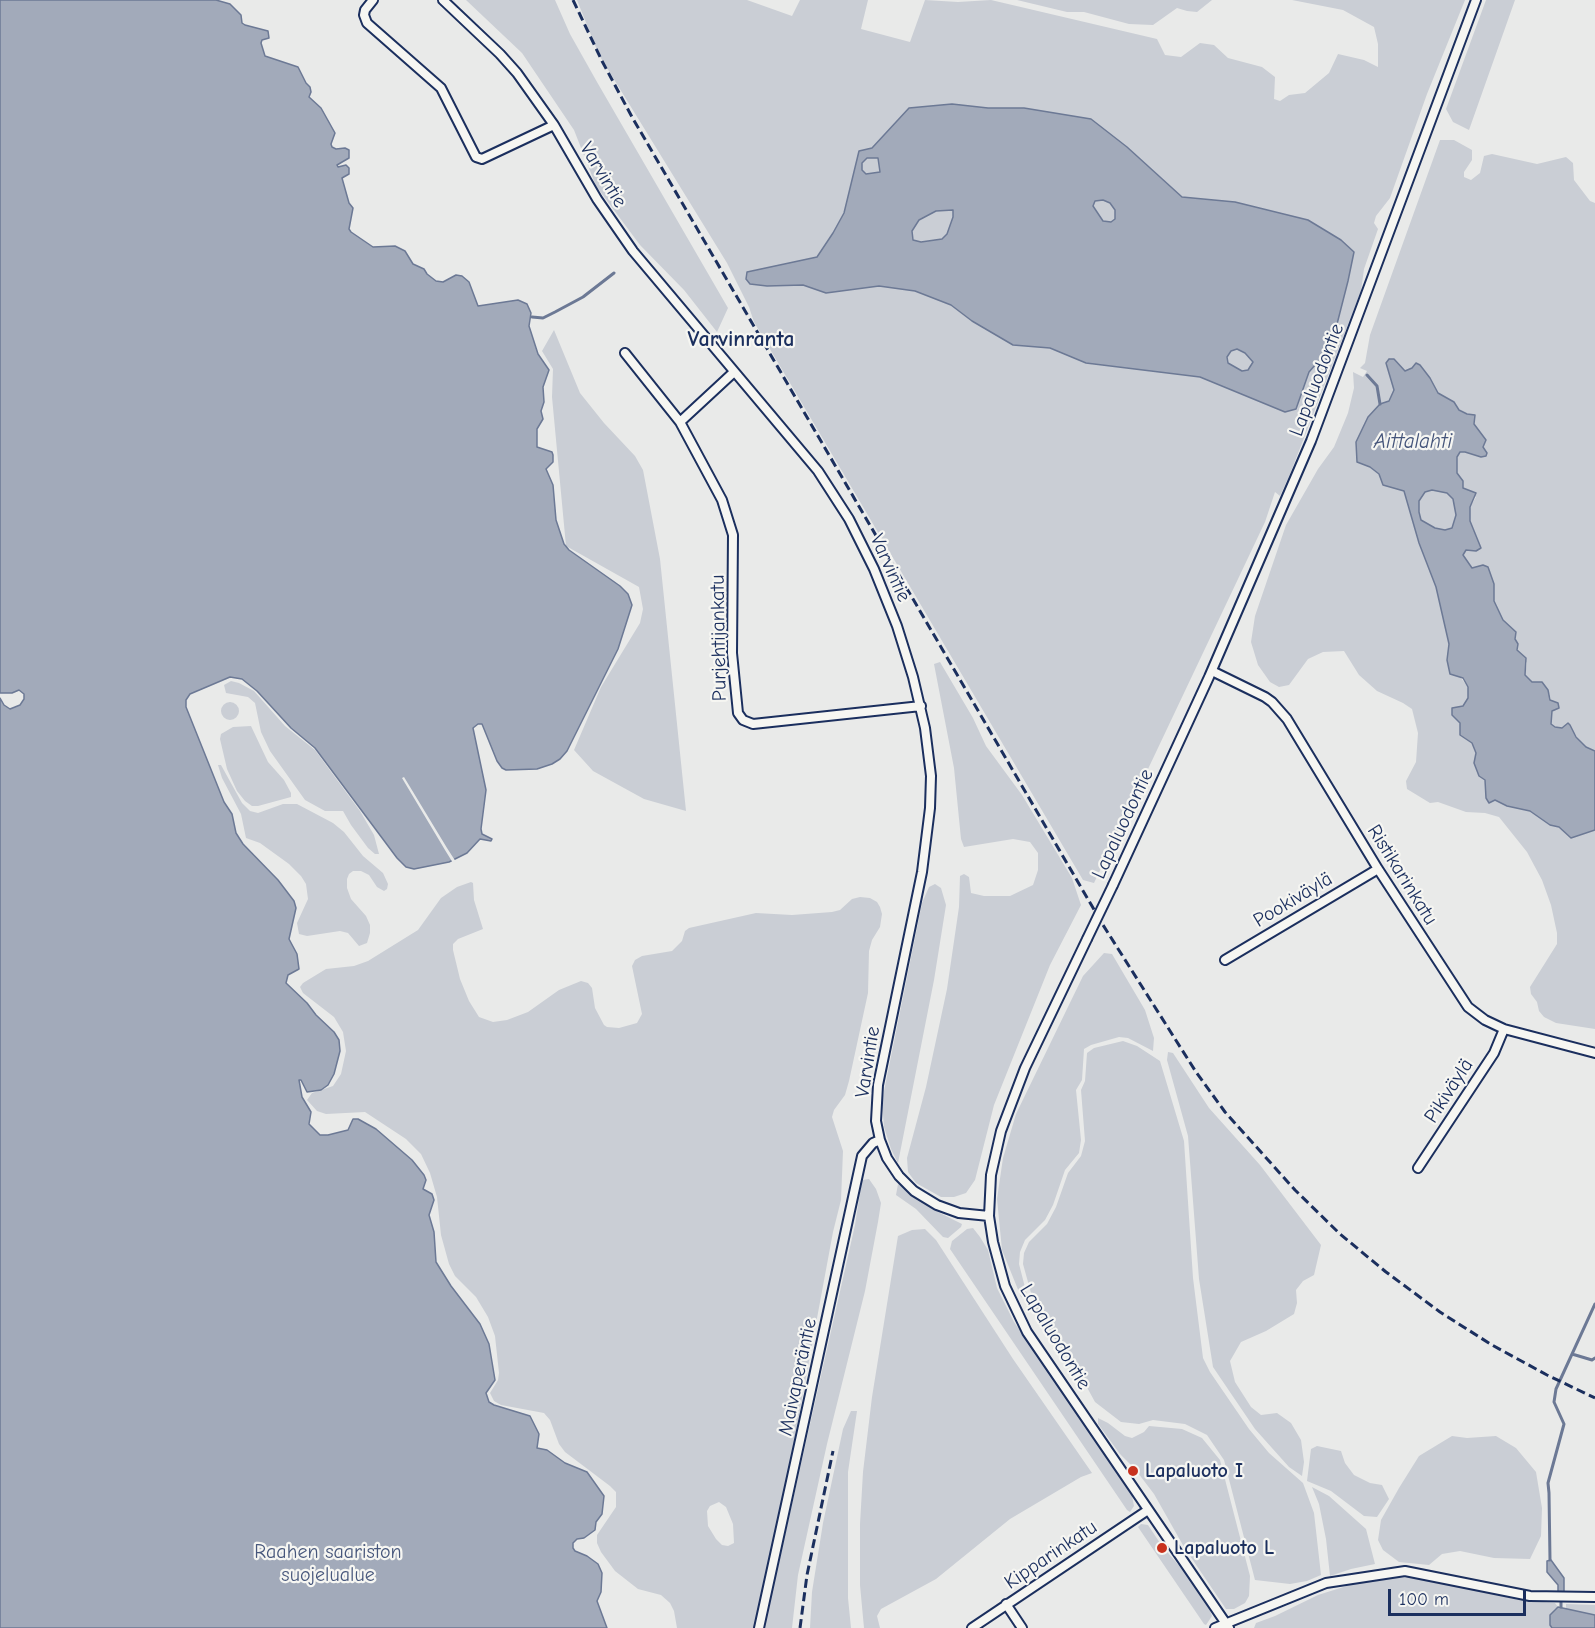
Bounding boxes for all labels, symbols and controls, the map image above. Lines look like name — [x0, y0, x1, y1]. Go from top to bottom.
street label: Varvintie — [574, 138, 632, 212]
street label: Lapaluodontie — [1285, 320, 1349, 440]
district label: Varvinranta — [688, 327, 794, 353]
water label: Aittalahti — [1374, 429, 1452, 455]
street label: Varvintie — [864, 530, 916, 606]
street label: Purjehtijankatu — [706, 574, 732, 702]
street label: Lapaluodontie — [1087, 765, 1159, 883]
street label: Ristikarinkatu — [1362, 820, 1442, 930]
street label: Pookiväylä — [1249, 867, 1337, 933]
street label: Varvintie — [851, 1025, 885, 1099]
street label: Pikiväylä — [1419, 1054, 1479, 1128]
street label: Lapaluodontie — [1014, 1280, 1096, 1394]
street label: Maivaperäntie — [774, 1316, 822, 1438]
place label: Lapaluoto I — [1145, 1459, 1243, 1483]
marker: Lapaluoto I — [1126, 1464, 1140, 1478]
street label: Kipparinkatu — [1000, 1515, 1102, 1595]
place label: Lapaluoto L — [1174, 1536, 1274, 1560]
park label: Raahen saariston suojelualue — [254, 1540, 402, 1587]
marker: Lapaluoto L — [1155, 1541, 1169, 1555]
scale bar — [1391, 1577, 1529, 1615]
text: 100 m — [1399, 1589, 1449, 1610]

